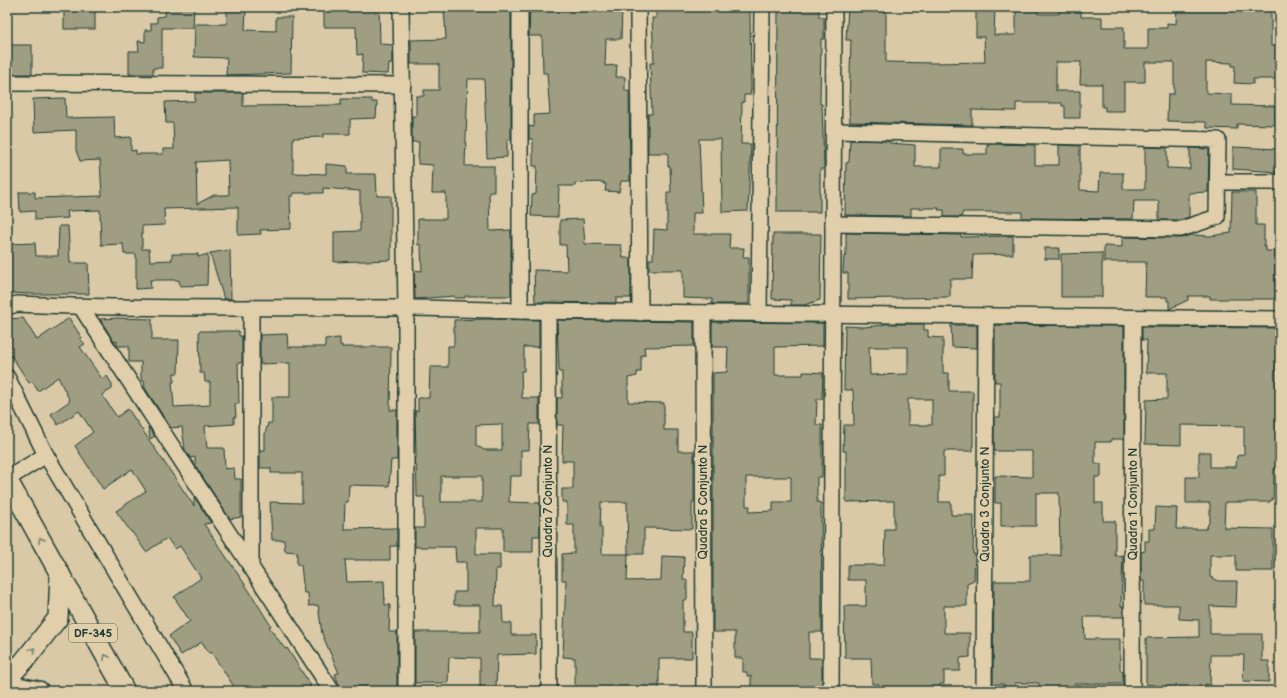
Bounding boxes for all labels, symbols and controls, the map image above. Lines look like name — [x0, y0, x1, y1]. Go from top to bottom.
street label: Quadra 7 Conjunto N — [541, 445, 556, 557]
street label: Quadra 5 Conjunto N — [696, 445, 711, 559]
street label: Quadra 3 Conjunto N — [978, 446, 993, 562]
street label: Quadra 1 Conjunto N — [1126, 448, 1141, 560]
one-way arrow — [38, 537, 45, 544]
road number: DF-345 — [69, 624, 117, 642]
one-way arrow — [28, 647, 35, 654]
one-way arrow — [104, 654, 111, 661]

